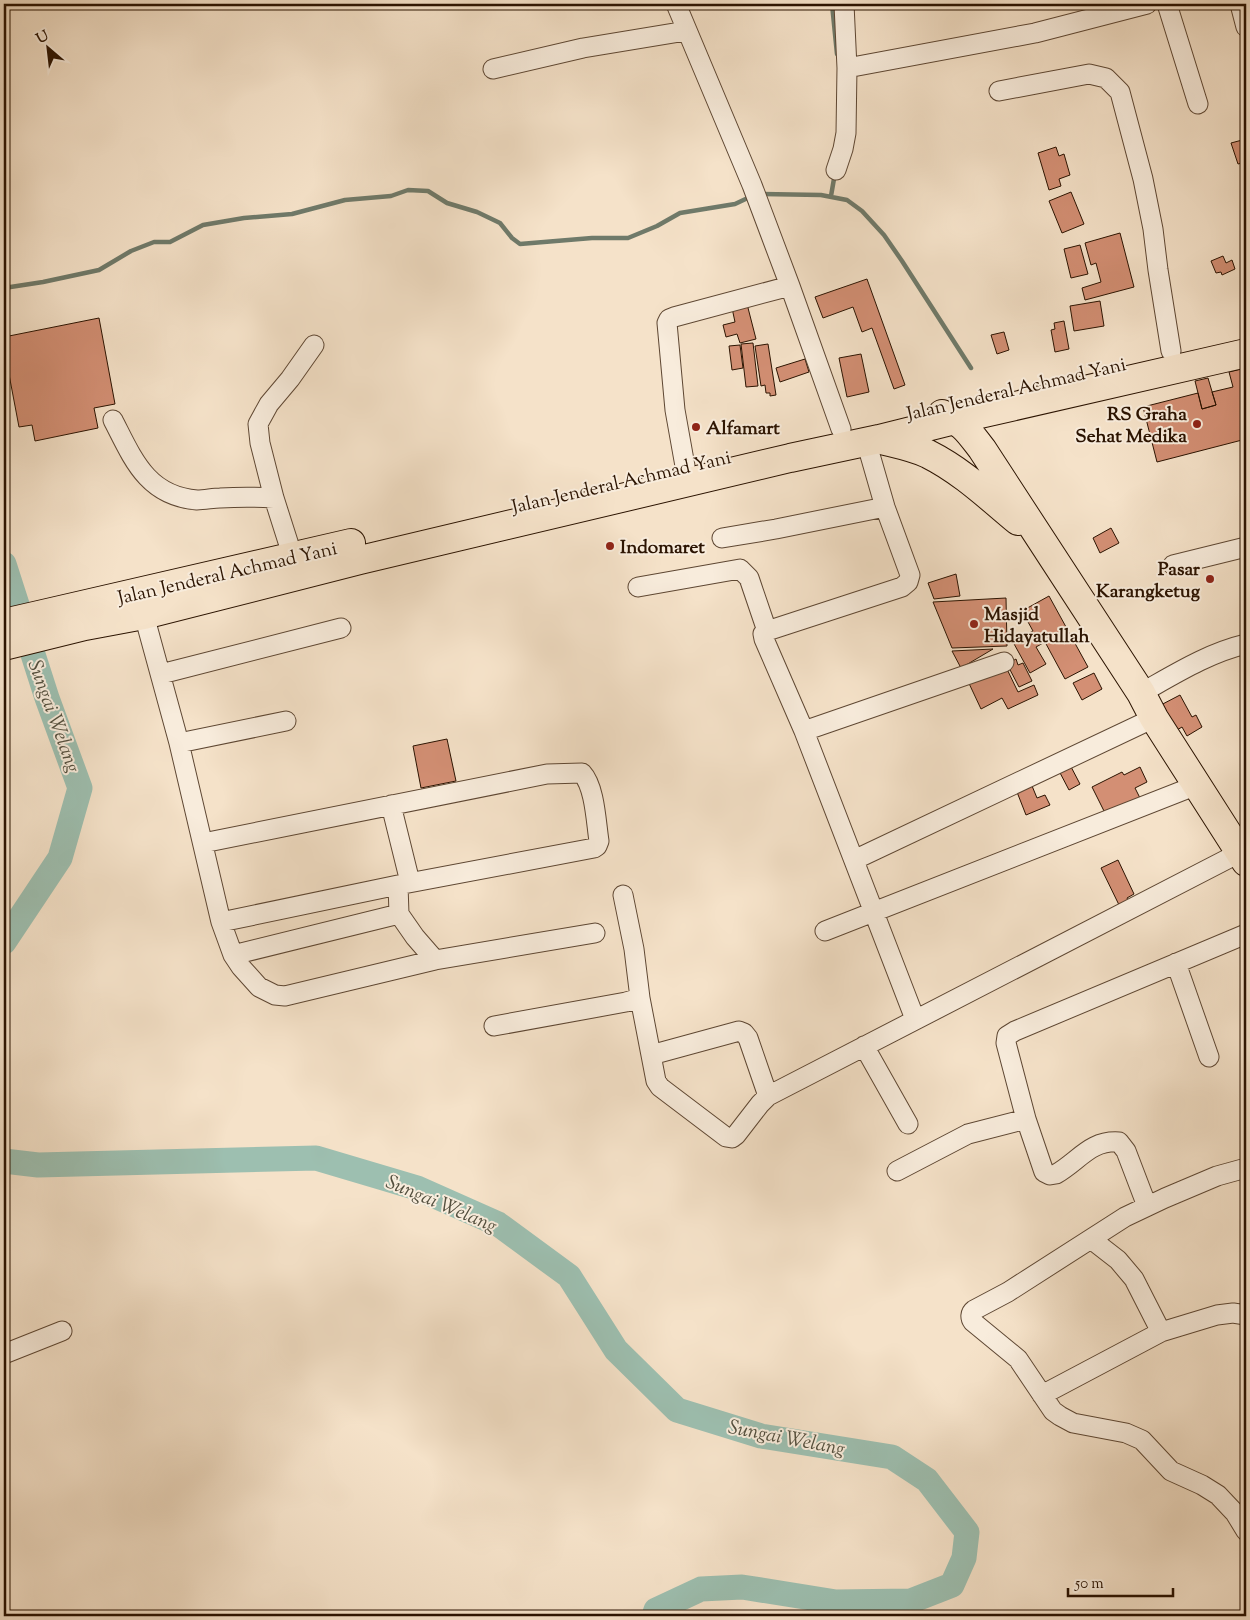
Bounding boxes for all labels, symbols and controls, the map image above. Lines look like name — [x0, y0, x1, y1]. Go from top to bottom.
north arrow — [22, 22, 72, 72]
text: U — [33, 27, 53, 50]
street label: Jalan Jenderal Achmad Yani — [903, 352, 1129, 429]
place label: RS Graha Sehat Medika — [1075, 402, 1187, 451]
place label: Alfamart — [706, 416, 780, 443]
marker: RS Graha Sehat Medika — [1191, 418, 1203, 430]
marker: Alfamart — [690, 421, 702, 433]
street label: Jalan Jenderal Achmad Yani — [508, 445, 734, 522]
place label: Indomaret — [620, 535, 705, 562]
street label: Jalan Jenderal Achmad Yani — [114, 536, 340, 613]
marker: Indomaret — [604, 540, 616, 552]
place label: Pasar Karangketug — [1096, 557, 1201, 606]
marker: Pasar Karangketug — [1204, 573, 1216, 585]
place label: Masjid Hidayatullah — [984, 602, 1090, 651]
marker: Masjid Hidayatullah — [968, 618, 980, 630]
water label: Sungai Welang — [19, 656, 87, 778]
water label: Sungai Welang — [381, 1169, 501, 1242]
water label: Sungai Welang — [726, 1414, 848, 1465]
scale bar — [1068, 1565, 1172, 1597]
text: 50 m — [1074, 1574, 1104, 1595]

